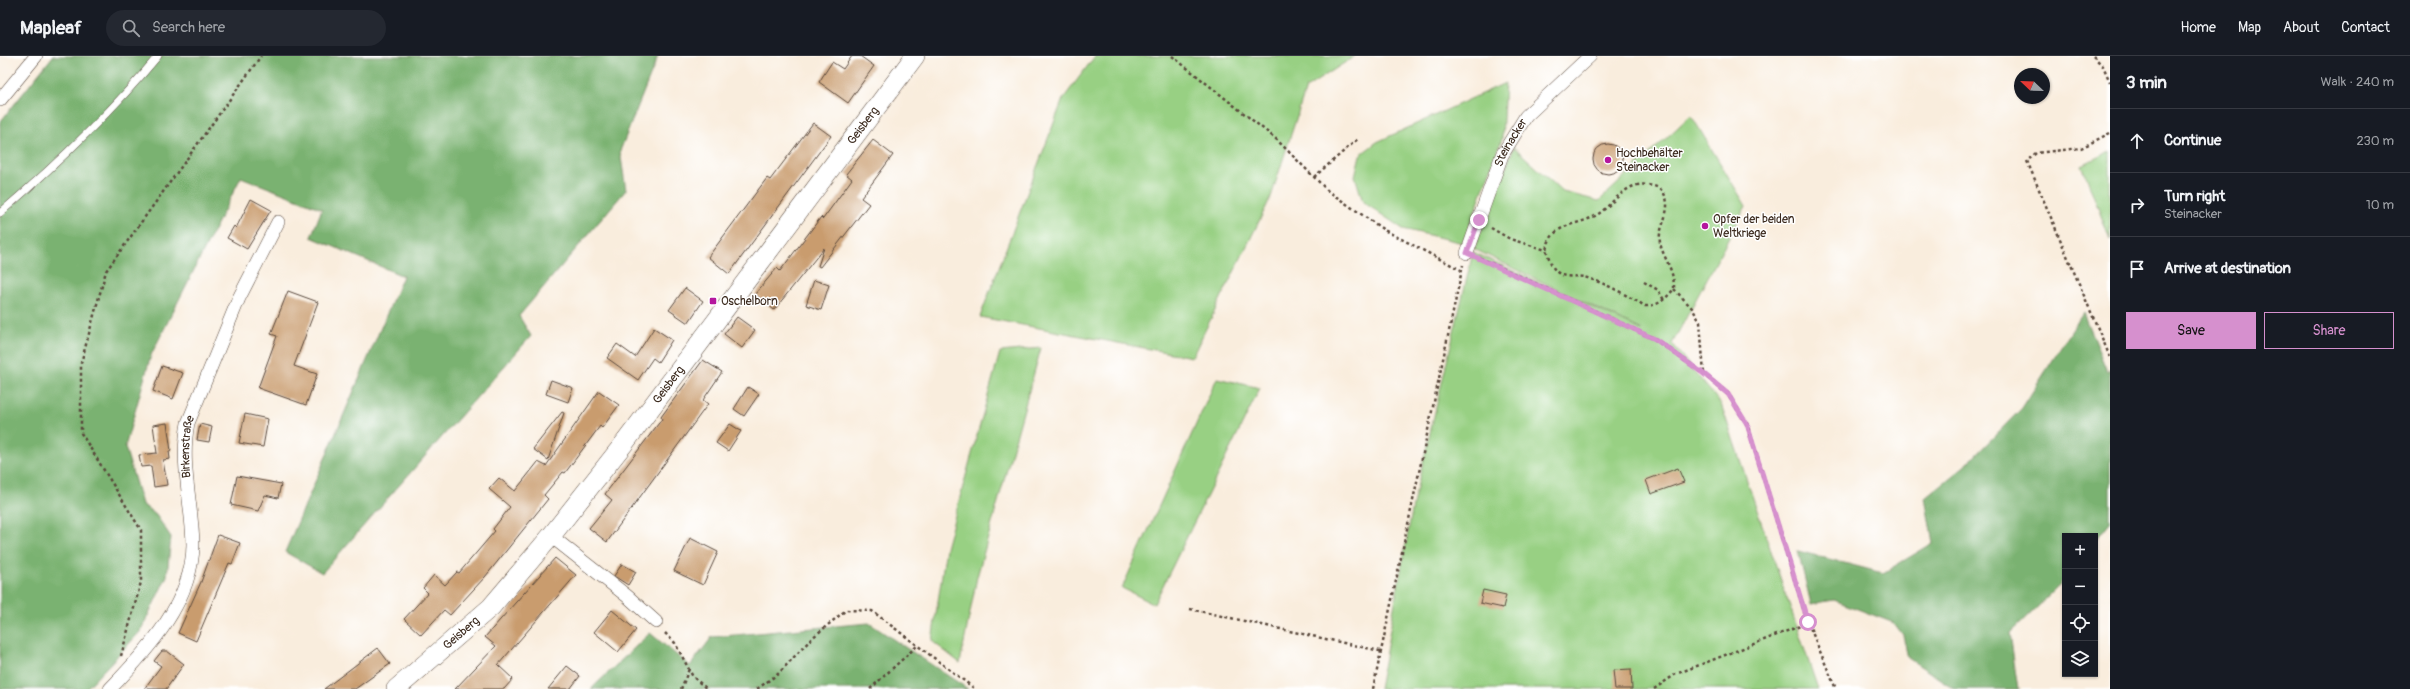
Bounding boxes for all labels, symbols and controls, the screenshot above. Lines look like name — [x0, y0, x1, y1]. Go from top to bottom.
search box — [106, 10, 386, 46]
text: Mapleaf — [20, 16, 82, 40]
icon: search — [120, 17, 142, 39]
text: Search here — [152, 18, 225, 37]
text: Home — [2181, 19, 2216, 36]
text: Map — [2238, 19, 2261, 36]
text: About — [2283, 19, 2319, 36]
text: Contact — [2341, 19, 2390, 36]
north arrow — [2014, 68, 2050, 104]
text: 3 min — [2126, 72, 2167, 93]
text: Walk · 240 m — [2320, 74, 2394, 90]
street label: Geisberg — [844, 104, 882, 148]
street label: Steinacker — [1491, 115, 1531, 169]
icon: ahead — [2126, 130, 2148, 152]
text: Continue — [2164, 131, 2222, 150]
text: 230 m — [2357, 133, 2394, 149]
place label: Hochbehälter Steinacker — [1616, 146, 1684, 175]
marker: Hochbehälter Steinacker — [1603, 155, 1613, 165]
text: Turn right — [2164, 187, 2225, 206]
icon: right — [2126, 194, 2148, 216]
text: 10 m — [2366, 197, 2394, 213]
text: Steinacker — [2164, 206, 2222, 222]
route end — [1470, 211, 1488, 229]
place label: Opfer der beiden Weltkriege — [1713, 212, 1795, 241]
marker: Opfer der beiden Weltkriege — [1700, 221, 1710, 231]
icon: arrive — [2126, 258, 2148, 280]
text: Arrive at destination — [2164, 259, 2291, 278]
place label: Oschelborn — [721, 294, 778, 309]
marker: Oschelborn — [708, 296, 718, 306]
button: Save — [2126, 312, 2256, 349]
button: Share — [2264, 312, 2394, 349]
street label: Geisberg — [650, 363, 688, 407]
street label: Birkenstraße — [178, 413, 198, 479]
map controls — [2062, 533, 2098, 677]
button: + — [2062, 533, 2098, 569]
button: − — [2062, 569, 2098, 605]
button: locate — [2062, 605, 2098, 641]
street label: Geisberg — [440, 613, 483, 653]
route start — [1799, 613, 1817, 631]
button: layers — [2062, 641, 2098, 677]

